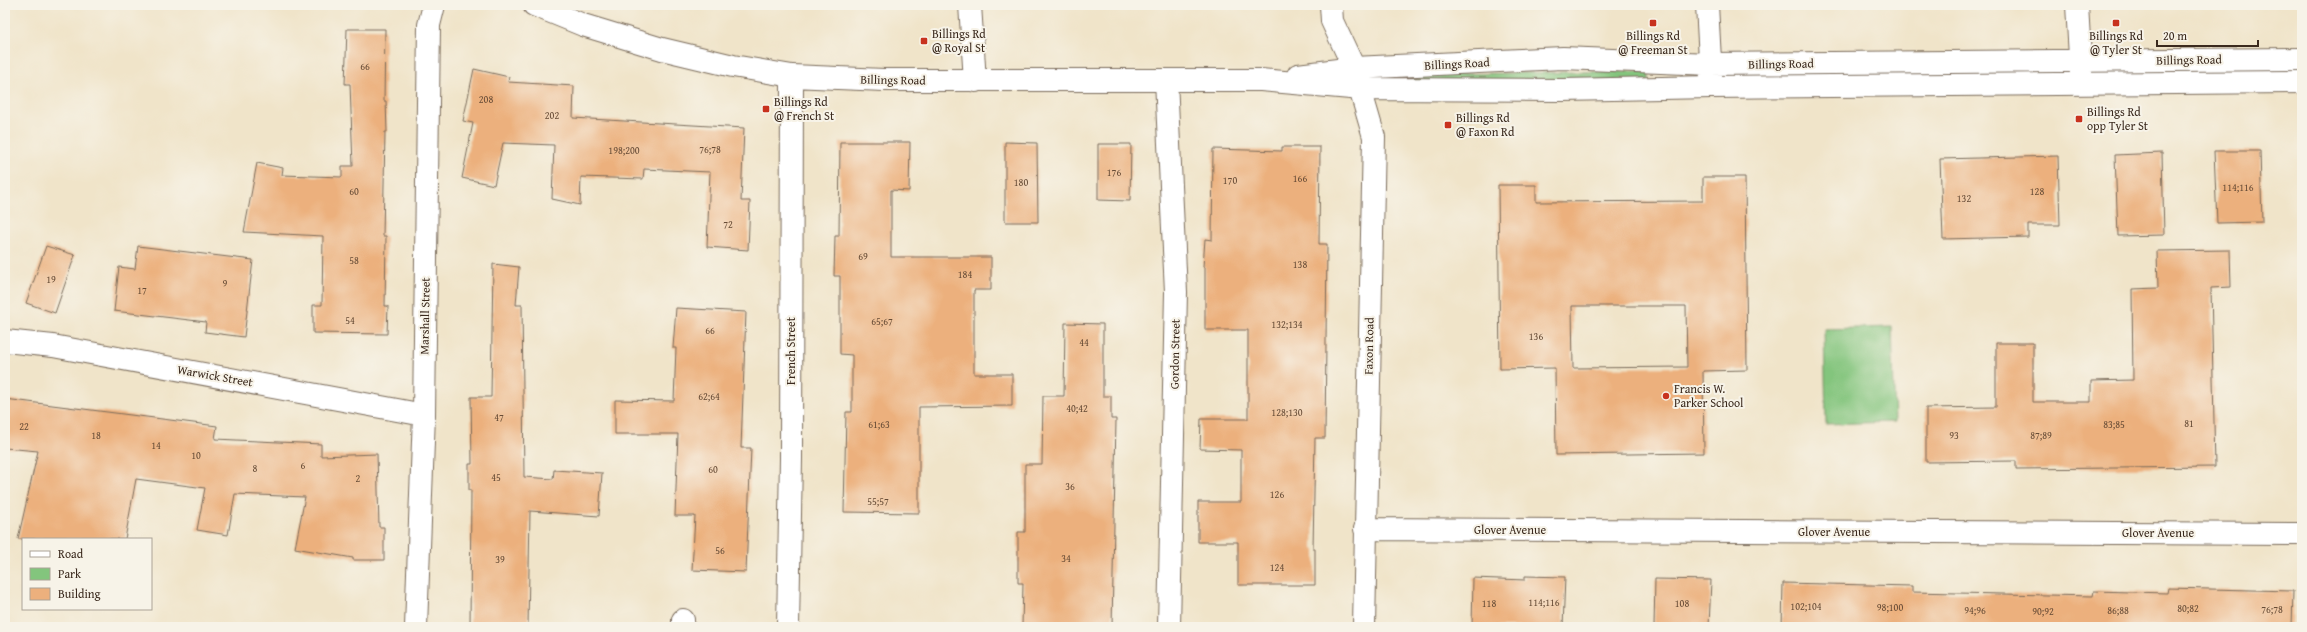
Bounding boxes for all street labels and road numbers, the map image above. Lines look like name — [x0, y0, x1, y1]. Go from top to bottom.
street label: Billings Road — [2156, 50, 2222, 69]
street label: Billings Road — [1424, 53, 1491, 74]
street label: Billings Road — [1748, 54, 1814, 73]
street label: Billings Road — [860, 70, 926, 89]
street label: Marshall Street — [415, 276, 434, 355]
street label: French Street — [782, 316, 799, 385]
street label: Faxon Road — [1359, 316, 1378, 375]
street label: Gordon Street — [1165, 318, 1184, 389]
street label: Warwick Street — [176, 360, 255, 391]
street label: Glover Avenue — [1474, 521, 1546, 538]
street label: Glover Avenue — [1798, 523, 1870, 540]
street label: Glover Avenue — [2122, 524, 2194, 541]

